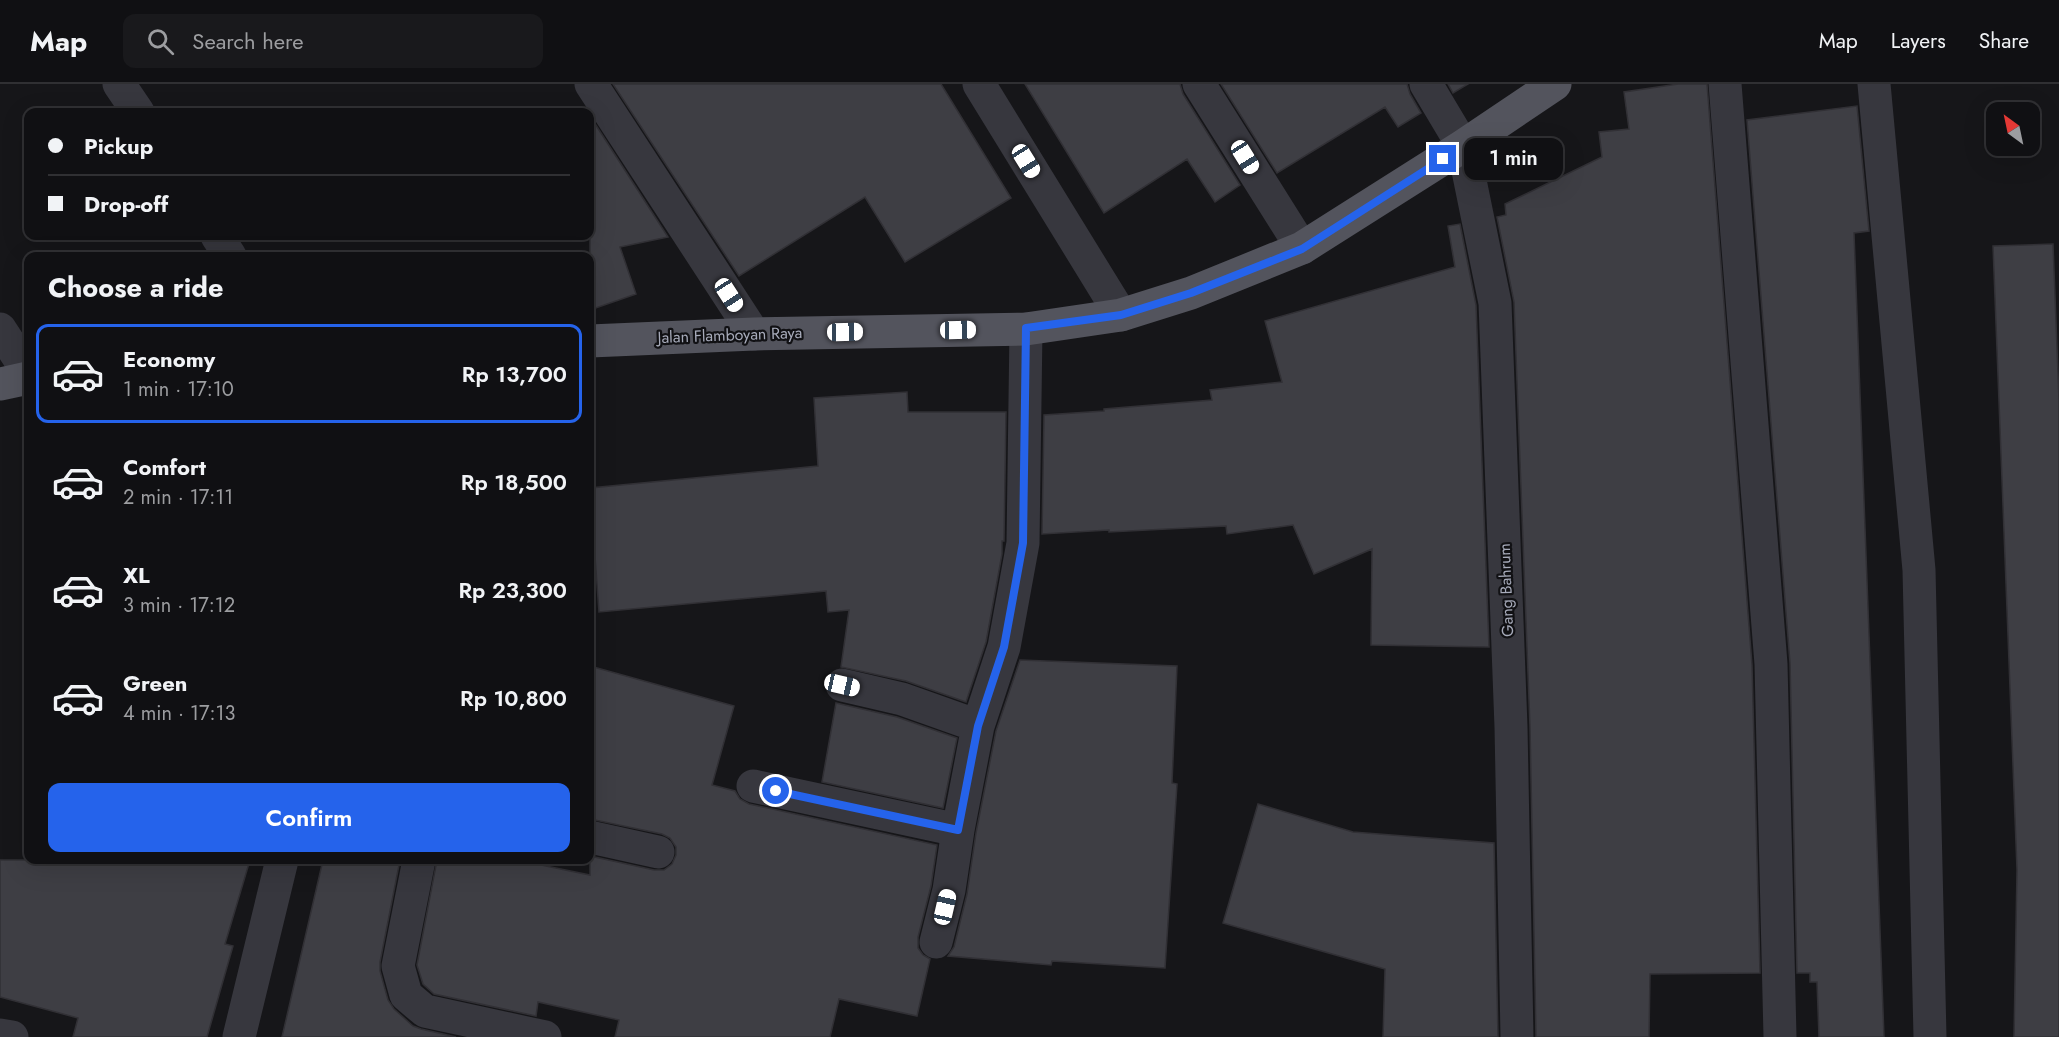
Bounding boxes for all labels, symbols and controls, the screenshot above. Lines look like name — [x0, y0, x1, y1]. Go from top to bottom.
search box — [123, 14, 543, 68]
text: Map — [30, 21, 87, 62]
icon: search — [144, 25, 177, 58]
text: Search here — [192, 25, 304, 57]
text: Map — [1819, 26, 1858, 56]
text: Layers — [1891, 26, 1946, 56]
text: Share — [1979, 26, 2029, 56]
north arrow — [1986, 102, 2040, 156]
map controls — [1986, 102, 2040, 156]
text: Pickup — [84, 130, 153, 162]
car — [1228, 137, 1262, 177]
callout: 1 min — [1464, 138, 1563, 180]
car — [1009, 141, 1043, 181]
text: 1 min — [1489, 144, 1538, 173]
route end — [1429, 145, 1456, 172]
text: Drop-off — [84, 188, 168, 220]
text: Choose a ride — [48, 268, 223, 307]
car — [712, 275, 746, 315]
street label: Jalan Flamboyan Raya — [655, 321, 803, 349]
car — [940, 321, 976, 339]
car — [827, 323, 863, 341]
text: Economy — [123, 343, 215, 375]
icon: car — [51, 347, 105, 401]
text: Rp 13,700 — [462, 358, 567, 390]
text: 1 min · 17:10 — [123, 375, 234, 404]
text: Comfort — [123, 451, 206, 483]
icon: car — [51, 455, 105, 509]
text: Rp 18,500 — [461, 466, 567, 498]
text: 2 min · 17:11 — [123, 483, 233, 512]
street label: Gang Bahrum — [1493, 543, 1519, 637]
text: XL — [123, 559, 150, 591]
icon: car — [51, 563, 105, 617]
text: Rp 23,300 — [458, 574, 567, 606]
text: 3 min · 17:12 — [123, 591, 235, 620]
text: Green — [123, 667, 187, 699]
icon: car — [51, 671, 105, 725]
car — [822, 672, 862, 698]
text: Rp 10,800 — [460, 682, 567, 714]
text: 4 min · 17:13 — [123, 699, 235, 728]
route start — [762, 777, 789, 804]
button: Confirm — [48, 783, 570, 852]
car — [932, 887, 958, 927]

